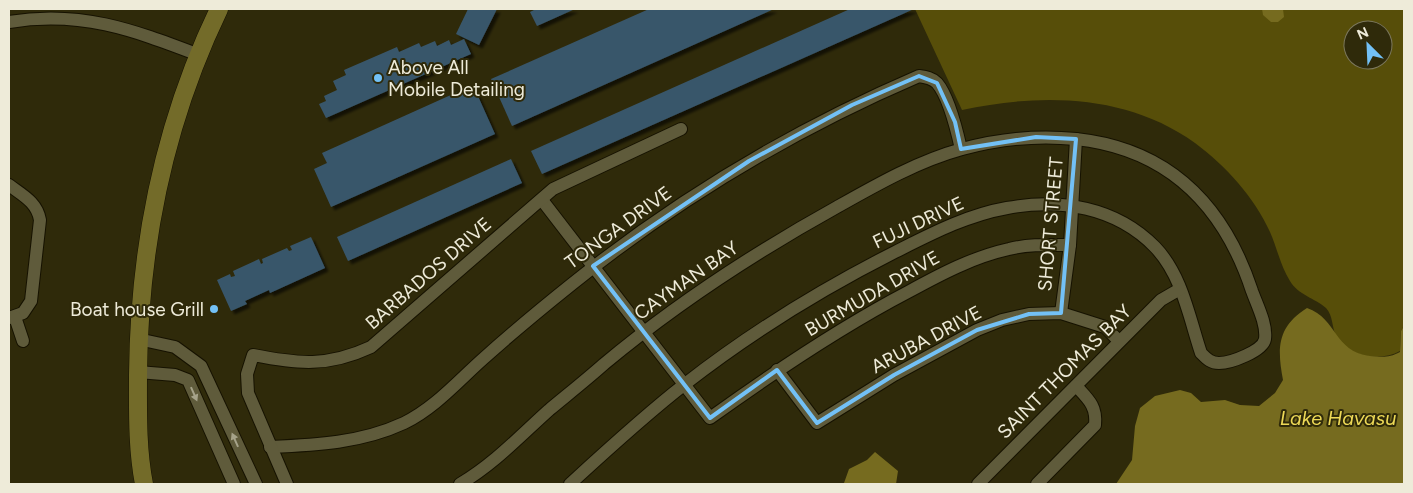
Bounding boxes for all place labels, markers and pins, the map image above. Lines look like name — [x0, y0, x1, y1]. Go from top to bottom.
place label: Above All Mobile Detailing — [388, 56, 525, 101]
marker: Above All Mobile Detailing — [372, 72, 384, 84]
place label: Boat house Grill — [70, 298, 204, 321]
marker: Boat house Grill — [208, 303, 220, 315]

